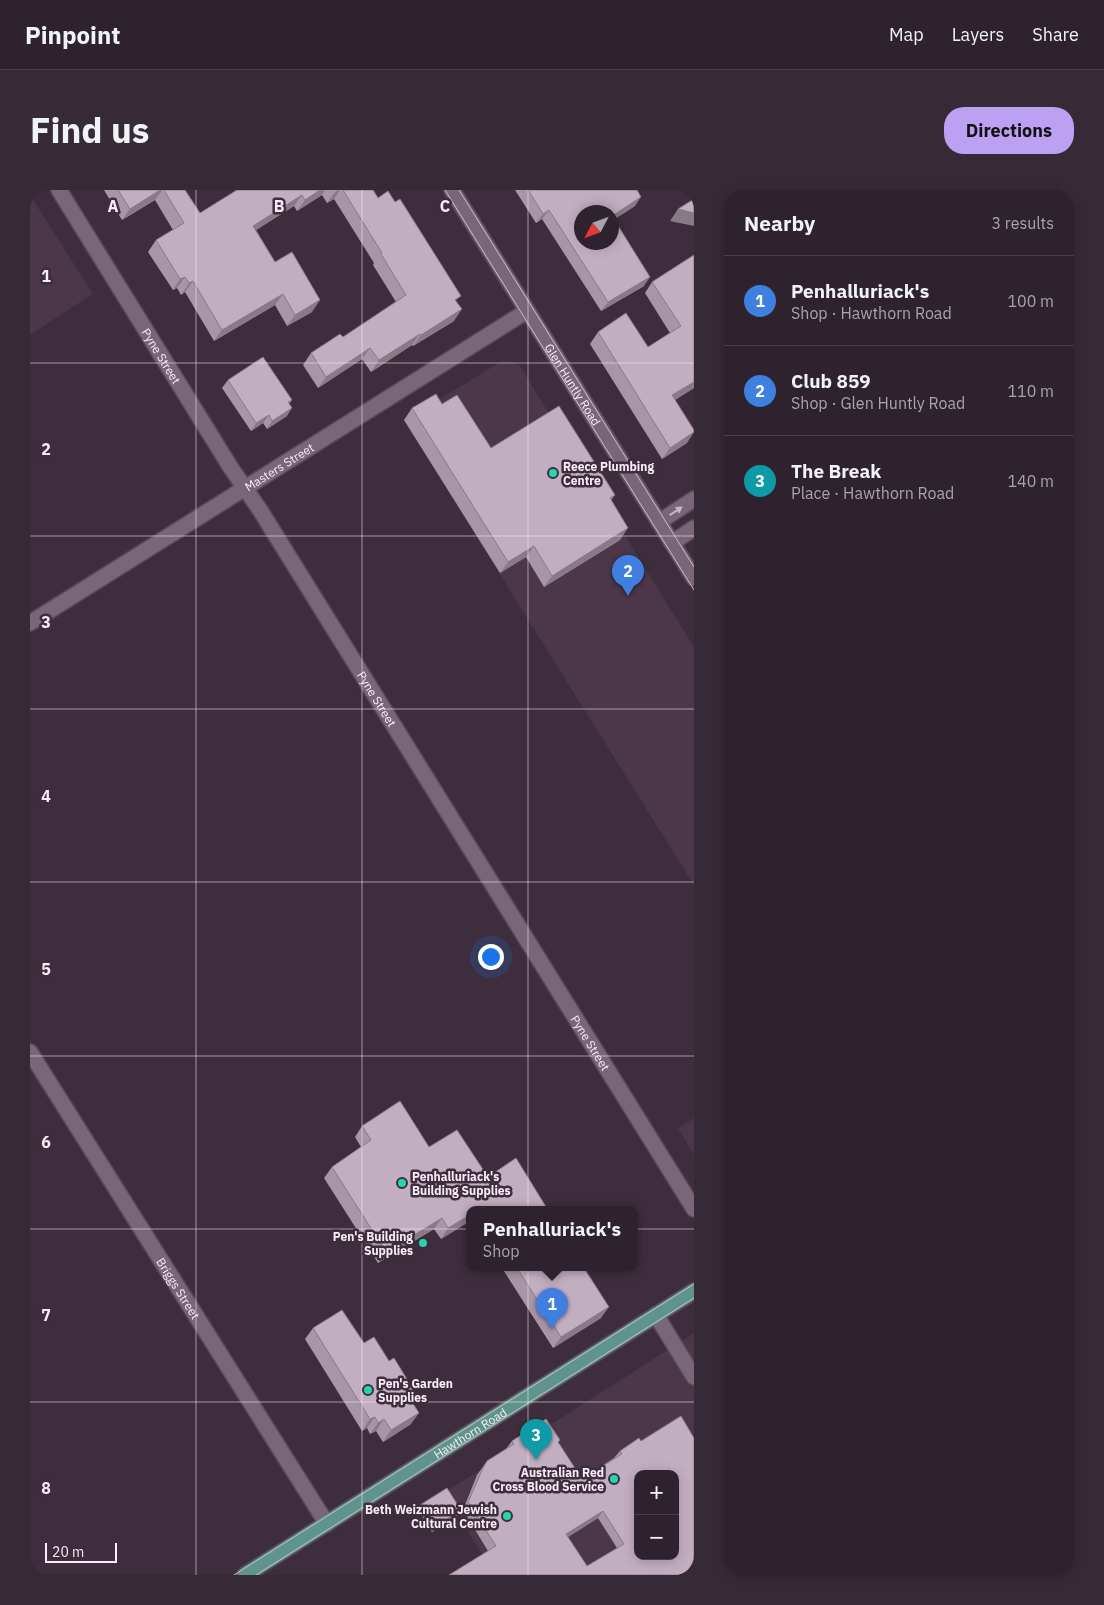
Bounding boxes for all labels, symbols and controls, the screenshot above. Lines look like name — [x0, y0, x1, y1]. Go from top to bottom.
text: Pinpoint — [25, 19, 120, 51]
text: Map — [889, 23, 924, 46]
text: Layers — [952, 23, 1004, 46]
text: Share — [1032, 23, 1079, 46]
text: Find us — [30, 107, 149, 153]
button: Directions — [944, 107, 1074, 154]
text: A — [108, 196, 119, 216]
text: B — [274, 196, 285, 216]
text: C — [440, 196, 450, 216]
north arrow — [574, 205, 619, 250]
text: Nearby — [744, 209, 815, 237]
text: 3 results — [991, 213, 1054, 233]
text: 1 — [41, 266, 51, 286]
text: Penhalluriack's — [791, 279, 929, 303]
text: 1 — [755, 291, 765, 311]
text: 100 m — [1007, 291, 1054, 311]
text: Shop · Hawthorn Road — [791, 303, 952, 323]
street label: Pyne Street — [139, 325, 184, 386]
street label: Glen Huntly Road — [542, 341, 604, 428]
text: Club 859 — [791, 369, 871, 393]
text: 2 — [755, 381, 765, 401]
text: 110 m — [1007, 381, 1054, 401]
text: Shop · Glen Huntly Road — [791, 393, 965, 413]
text: 2 — [41, 439, 51, 459]
street label: Masters Street — [242, 439, 316, 494]
place label: Reece Plumbing Centre — [563, 459, 654, 488]
text: The Break — [791, 459, 881, 483]
marker: Reece Plumbing Centre — [547, 467, 559, 479]
text: 3 — [755, 471, 765, 491]
text: 140 m — [1007, 471, 1054, 491]
text: Place · Hawthorn Road — [791, 483, 954, 503]
one-way arrow — [670, 506, 683, 516]
pin: 2 — [612, 555, 644, 596]
text: 3 — [41, 612, 51, 632]
street label: Pyne Street — [354, 668, 400, 729]
text: 4 — [41, 786, 51, 806]
your location — [478, 944, 504, 970]
text: 5 — [41, 959, 51, 979]
street label: Pyne Street — [568, 1012, 614, 1073]
text: 6 — [41, 1132, 51, 1152]
place label: Penhalluriack's Building Supplies — [412, 1169, 511, 1198]
marker: Penhalluriack's Building Supplies — [396, 1177, 408, 1189]
popup — [466, 1206, 638, 1271]
text: Penhalluriack's — [483, 1217, 621, 1241]
place label: Pen's Building Supplies — [333, 1229, 413, 1258]
marker: Pen's Building Supplies — [417, 1237, 429, 1249]
text: Shop — [483, 1241, 519, 1261]
street label: Briggs Street — [154, 1255, 203, 1322]
pin: 1 — [536, 1288, 568, 1329]
text: 7 — [41, 1305, 51, 1325]
place label: Pen's Garden Supplies — [378, 1376, 453, 1405]
marker: Pen's Garden Supplies — [362, 1384, 374, 1396]
street label: Hawthorn Road — [430, 1404, 509, 1461]
pin: 3 — [520, 1419, 552, 1460]
place label: Australian Red Cross Blood Service — [493, 1465, 604, 1494]
map controls — [634, 1470, 679, 1560]
button: + — [634, 1470, 679, 1515]
marker: Australian Red Cross Blood Service — [608, 1473, 620, 1485]
text: 8 — [41, 1478, 51, 1498]
place label: Beth Weizmann Jewish Cultural Centre — [365, 1502, 497, 1531]
marker: Beth Weizmann Jewish Cultural Centre — [501, 1510, 513, 1522]
button: − — [634, 1515, 679, 1560]
scale bar — [45, 1540, 118, 1563]
text: 20 m — [52, 1543, 84, 1561]

